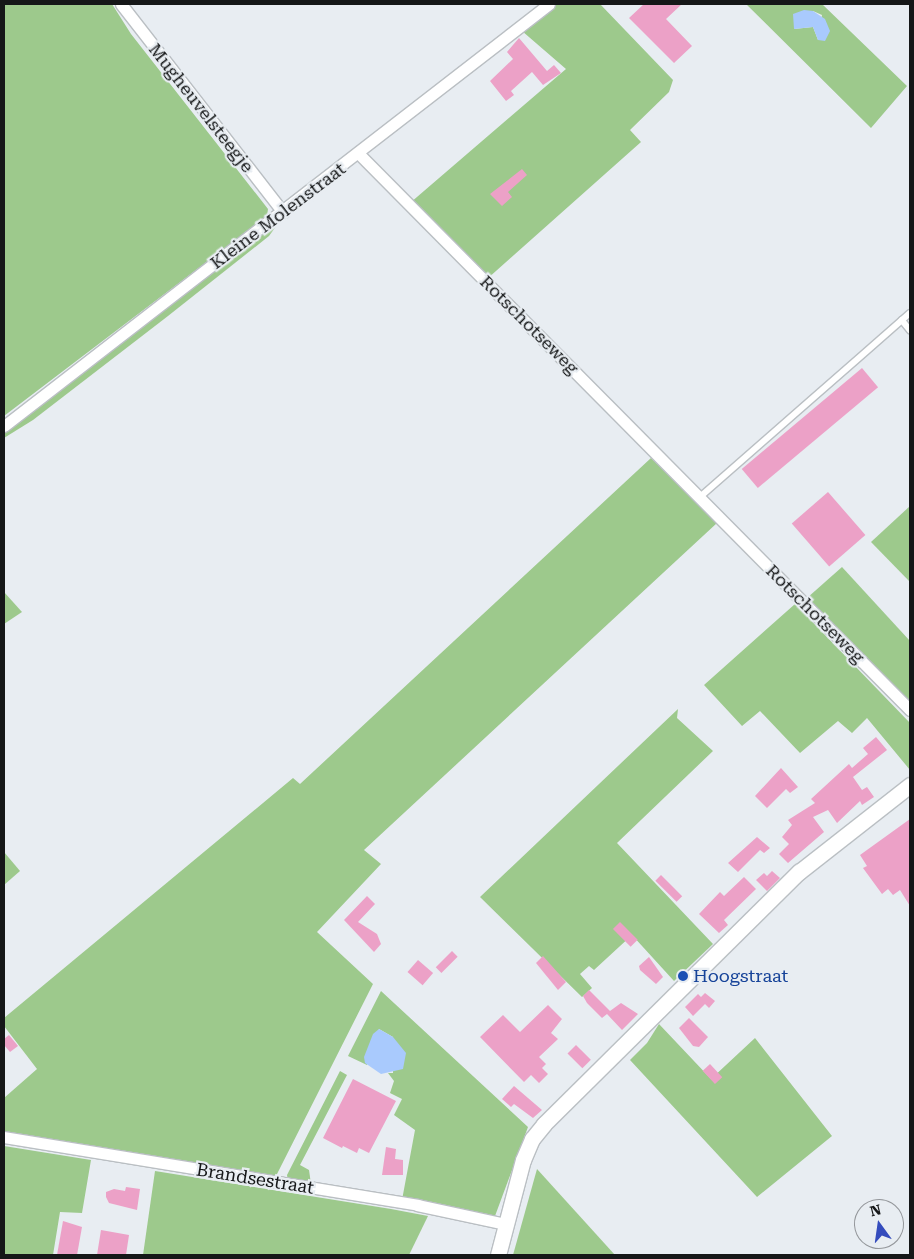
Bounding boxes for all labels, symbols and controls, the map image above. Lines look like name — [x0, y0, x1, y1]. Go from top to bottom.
street label: Mugheuvelsteegje — [144, 39, 258, 177]
street label: Kleine Molenstraat — [206, 158, 350, 274]
street label: Rotschotseweg — [475, 271, 583, 379]
street label: Rotschotseweg — [761, 560, 869, 668]
place label: Hoogstraat — [693, 965, 788, 987]
marker: Hoogstraat — [677, 970, 689, 982]
street label: Brandsestraat — [195, 1159, 315, 1199]
north arrow — [854, 1199, 904, 1249]
text: N — [868, 1201, 883, 1219]

